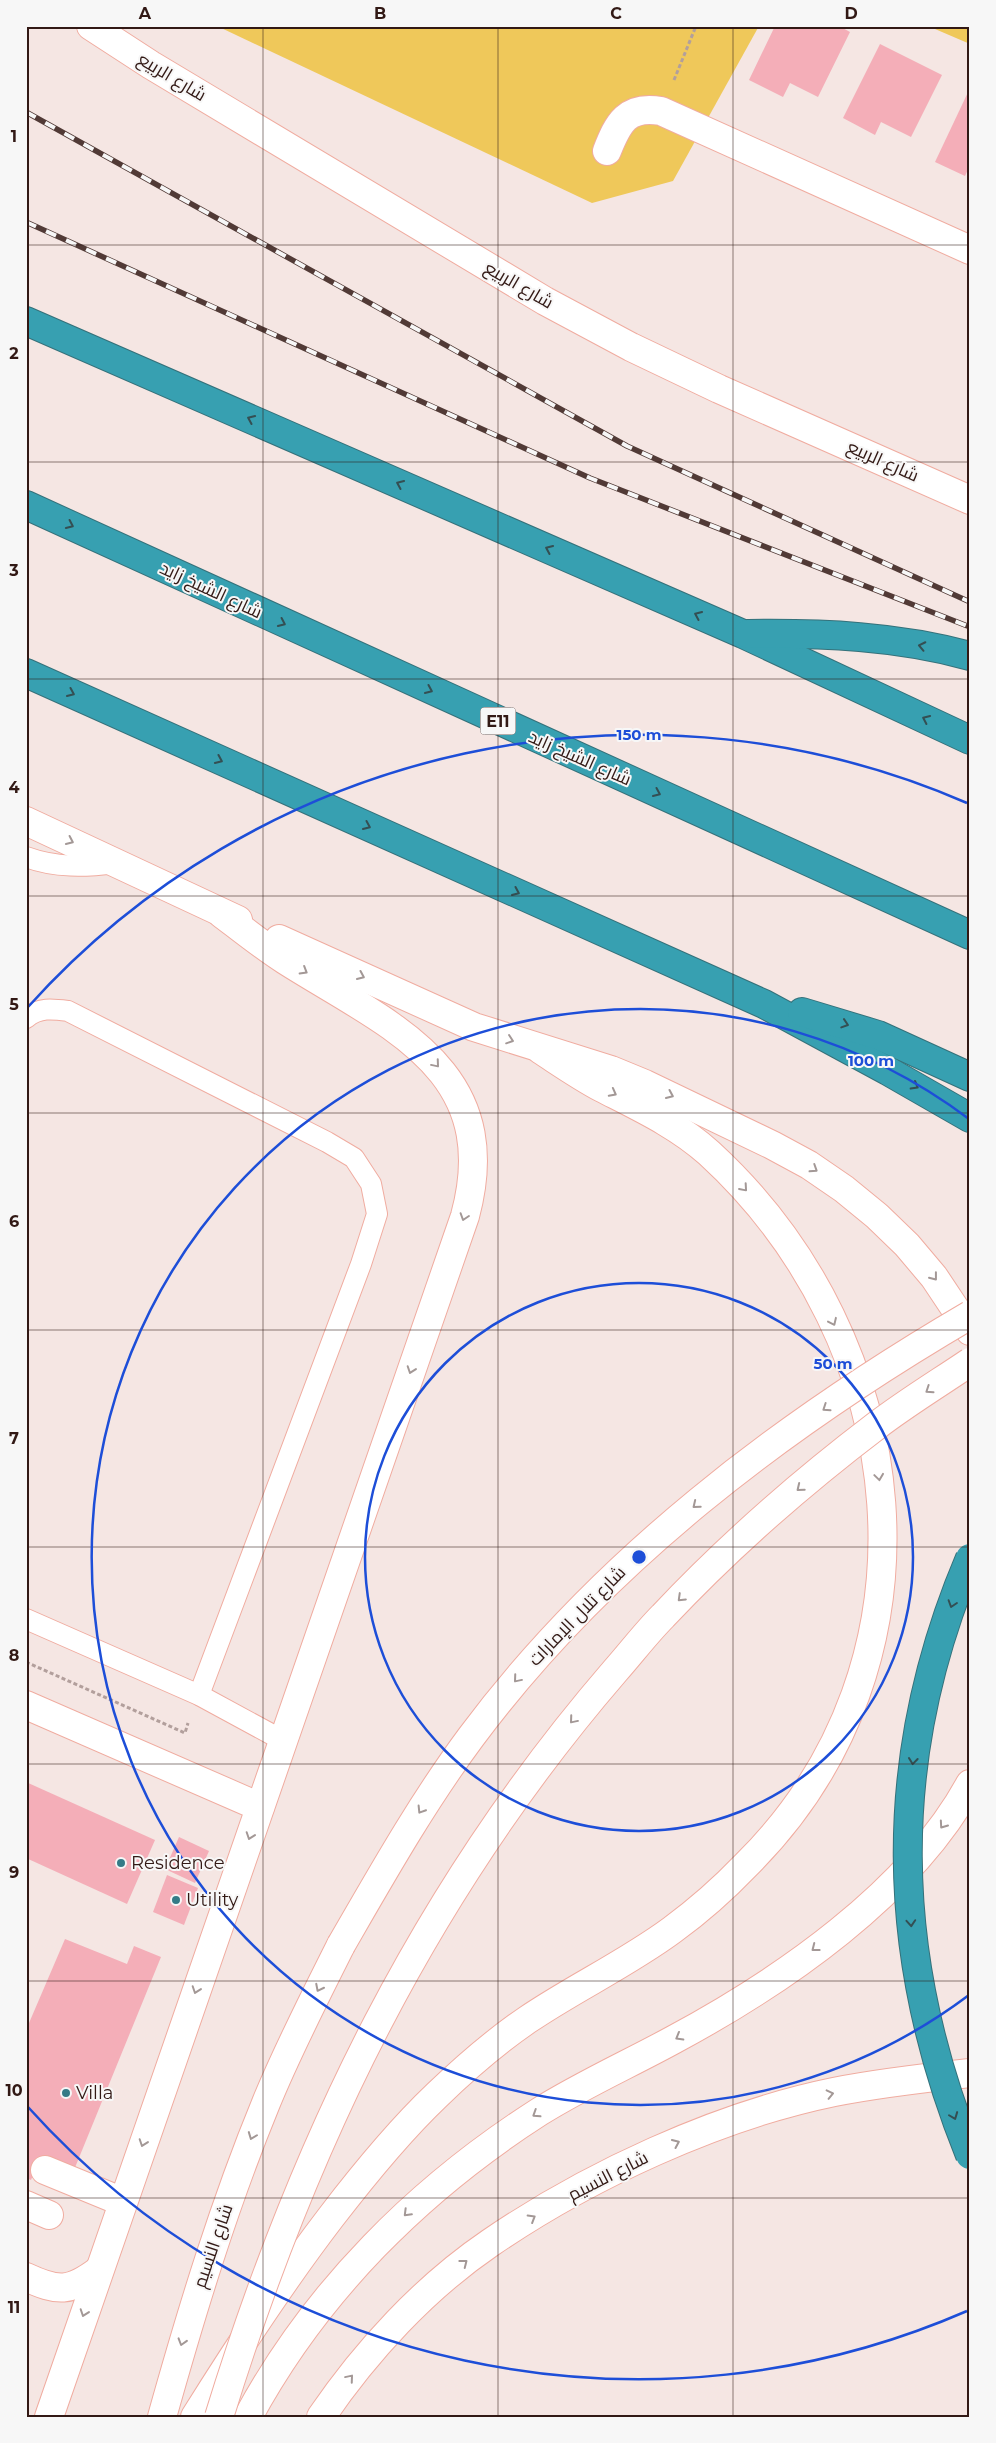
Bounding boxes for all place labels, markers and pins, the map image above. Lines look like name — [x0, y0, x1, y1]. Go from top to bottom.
centre of rings — [630, 1548, 648, 1566]
place label: Residence — [131, 1852, 225, 1874]
marker: Residence — [115, 1857, 127, 1869]
place label: Utility — [186, 1889, 239, 1911]
marker: Utility — [170, 1894, 182, 1906]
place label: Villa — [76, 2082, 113, 2104]
marker: Villa — [60, 2087, 72, 2099]

